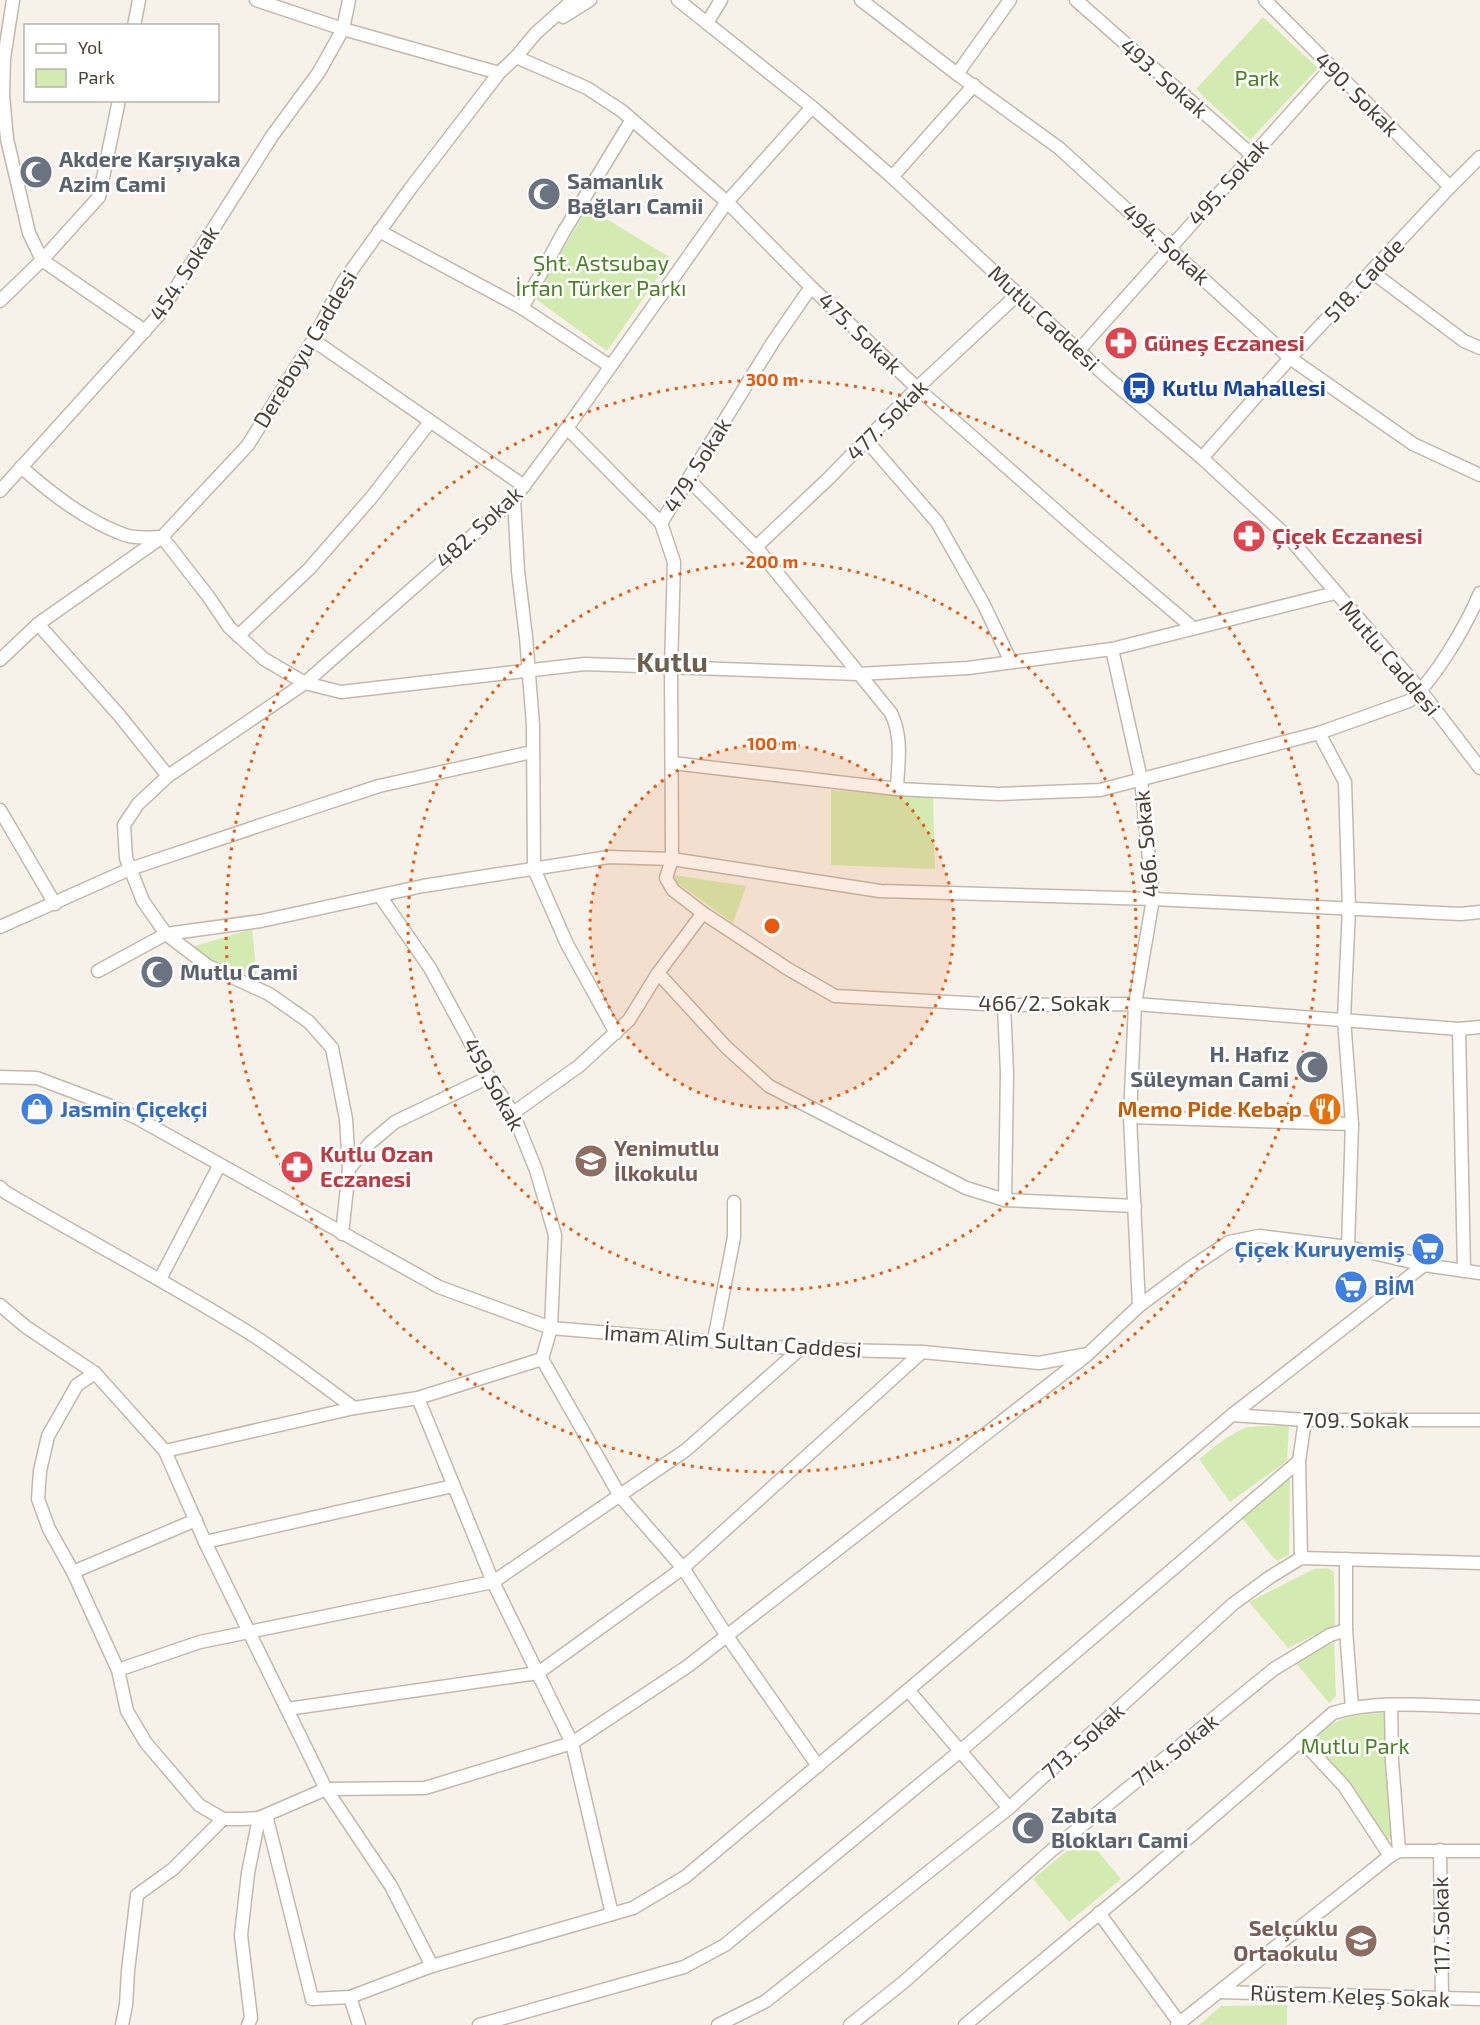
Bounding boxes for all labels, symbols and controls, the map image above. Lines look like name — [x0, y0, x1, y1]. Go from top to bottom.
legend — [24, 24, 219, 102]
street label: 493. Sokak — [1116, 32, 1214, 122]
text: Yol — [78, 36, 103, 58]
street label: 490. Sokak — [1310, 46, 1405, 141]
park label: Park — [1235, 64, 1280, 90]
text: Park — [78, 66, 115, 88]
street label: 495. Sokak — [1182, 133, 1273, 230]
place label: Akdere Karşıyaka Azim Cami — [59, 145, 241, 196]
mosque icon: Akdere Karşıyaka Azim Cami — [18, 154, 54, 190]
place label: Samanlık Bağları Camii — [567, 167, 703, 218]
mosque icon: Samanlık Bağları Camii — [526, 176, 562, 212]
street label: 494. Sokak — [1118, 197, 1216, 289]
street label: 454. Sokak — [143, 220, 224, 325]
street label: 518. Cadde — [1318, 232, 1409, 327]
park label: Şht. Astsubay İrfan Türker Parkı — [516, 249, 686, 300]
street label: Mutlu Caddesi — [984, 259, 1106, 375]
street label: Dereboyu Caddesi — [247, 265, 361, 432]
street label: 475. Sokak — [814, 286, 908, 378]
pharmacy icon: Güneş Eczanesi — [1103, 325, 1139, 361]
place label: Güneş Eczanesi — [1144, 329, 1305, 357]
text: 300 m — [746, 368, 798, 390]
bus stop icon: Kutlu Mahallesi — [1121, 370, 1157, 406]
street label: 477. Sokak — [840, 373, 932, 465]
place label: Kutlu Mahallesi — [1162, 374, 1326, 400]
street label: 479. Sokak — [657, 412, 735, 517]
street label: 482. Sokak — [430, 480, 527, 573]
pharmacy icon: Çiçek Eczanesi — [1231, 518, 1267, 554]
place label: Çiçek Eczanesi — [1272, 522, 1423, 550]
text: 200 m — [746, 550, 798, 572]
street label: Mutlu Caddesi — [1335, 594, 1447, 720]
district label: Kutlu — [636, 644, 708, 678]
text: 100 m — [747, 732, 797, 754]
street label: 466. Sokak — [1127, 789, 1163, 899]
centre of rings — [762, 916, 782, 936]
mosque icon: Mutlu Cami — [139, 954, 175, 990]
place label: Mutlu Cami — [180, 958, 298, 984]
street label: 466/2. Sokak — [978, 989, 1110, 1015]
street label: 459.Sokak — [459, 1032, 531, 1135]
place label: H. Hafız Süleyman Cami — [1130, 1040, 1289, 1092]
mosque icon: H. Hafız Süleyman Cami — [1294, 1049, 1330, 1085]
shop icon: Jasmin Çiçekçi — [19, 1091, 55, 1127]
restaurant icon: Memo Pide Kebap — [1307, 1091, 1343, 1127]
place label: Jasmin Çiçekçi — [60, 1095, 207, 1123]
place label: Memo Pide Kebap — [1118, 1095, 1302, 1121]
place label: Yenimutlu İlkokulu — [614, 1134, 719, 1185]
place label: Kutlu Ozan Eczanesi — [320, 1140, 433, 1191]
school or university icon: Yenimutlu İlkokulu — [573, 1143, 609, 1179]
pharmacy icon: Kutlu Ozan Eczanesi — [279, 1149, 315, 1185]
supermarket icon: Çiçek Kuruyemiş — [1410, 1231, 1446, 1267]
place label: Çiçek Kuruyemiş — [1234, 1235, 1405, 1263]
supermarket icon: BİM — [1333, 1269, 1369, 1305]
place label: BİM — [1374, 1273, 1415, 1299]
street label: İmam Alim Sultan Caddesi — [603, 1318, 863, 1362]
street label: 709. Sokak — [1303, 1406, 1409, 1432]
street label: 713. Sokak — [1036, 1697, 1129, 1784]
street label: 714. Sokak — [1126, 1707, 1223, 1792]
park label: Mutlu Park — [1300, 1732, 1410, 1758]
place label: Zabıta Blokları Cami — [1051, 1801, 1189, 1852]
mosque icon: Zabıta Blokları Cami — [1010, 1810, 1046, 1846]
street label: 117. Sokak — [1426, 1876, 1454, 1974]
place label: Selçuklu Ortaokulu — [1233, 1914, 1338, 1965]
school or university icon: Selçuklu Ortaokulu — [1343, 1923, 1379, 1959]
street label: Rüstem Keleş Sokak — [1250, 1979, 1450, 2013]

